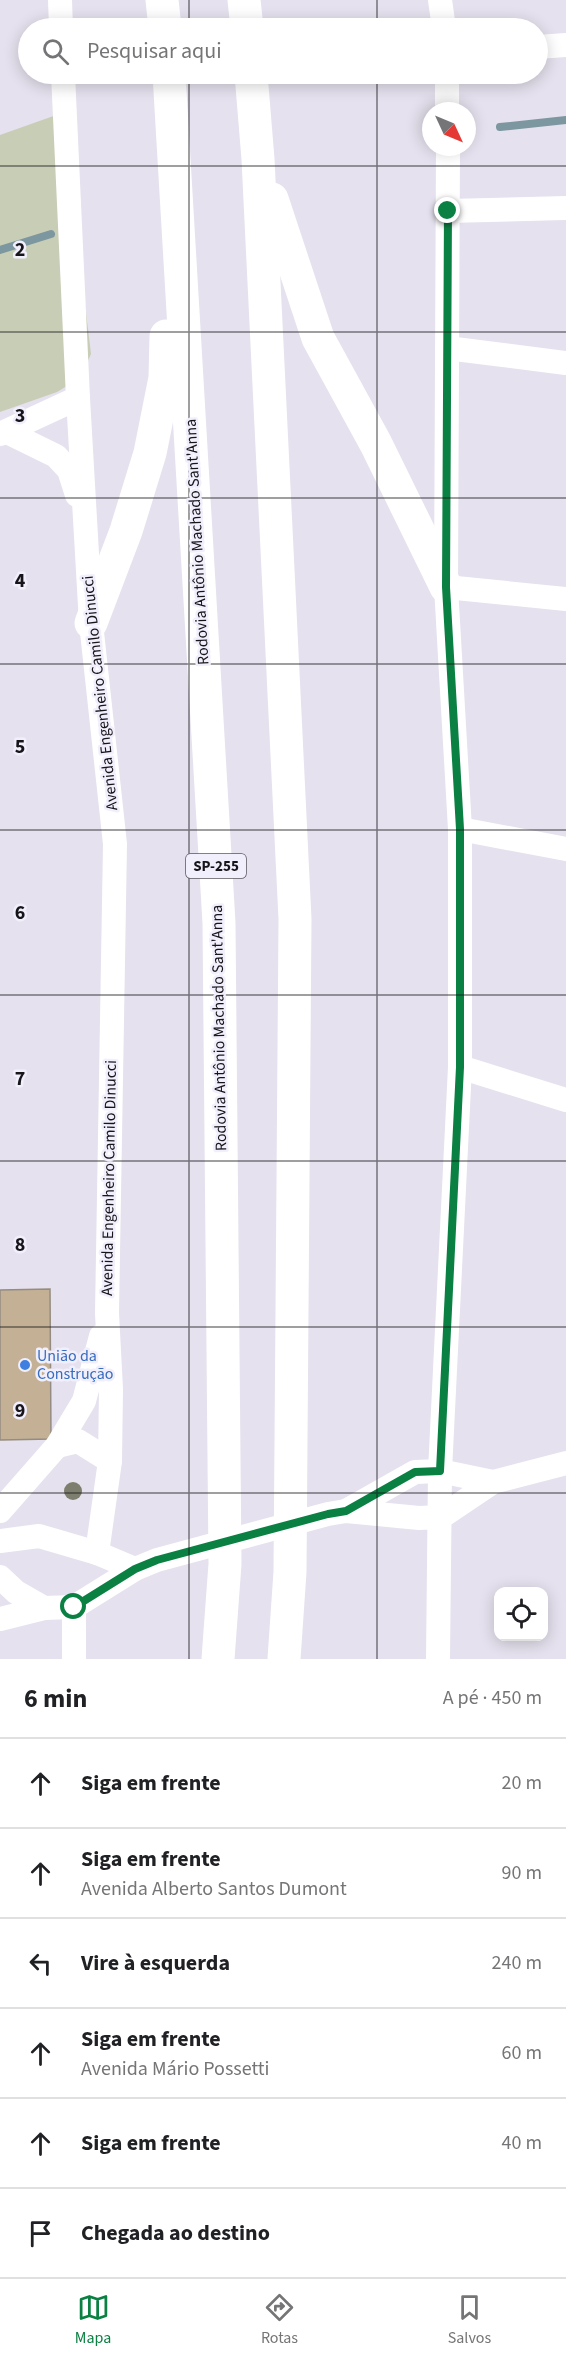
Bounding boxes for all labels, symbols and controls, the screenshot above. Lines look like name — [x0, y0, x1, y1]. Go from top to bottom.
search box — [18, 18, 548, 84]
icon: search — [39, 35, 72, 68]
text: Pesquisar aqui — [87, 35, 222, 67]
north arrow — [422, 102, 476, 156]
route end — [434, 197, 460, 223]
text: 2 — [15, 236, 25, 264]
text: 3 — [15, 402, 25, 430]
street label: Rodovia Antônio Machado Sant'Anna — [180, 418, 214, 666]
text: 4 — [15, 567, 26, 595]
street label: Avenida Engenheiro Camilo Dinucci — [77, 574, 123, 812]
text: 5 — [15, 733, 25, 761]
road number: SP-255 — [186, 854, 246, 878]
text: 6 — [15, 899, 25, 927]
street label: Rodovia Antônio Machado Sant'Anna — [206, 905, 232, 1151]
street label: Avenida Engenheiro Camilo Dinucci — [96, 1060, 122, 1296]
text: 7 — [15, 1065, 25, 1093]
text: 8 — [15, 1231, 25, 1259]
place label: União da Construção — [37, 1345, 113, 1385]
marker: União da Construção — [18, 1358, 32, 1372]
text: 9 — [15, 1397, 25, 1425]
map controls — [494, 1587, 548, 1641]
button: locate — [494, 1587, 548, 1641]
route start — [60, 1593, 86, 1619]
text: 6 min — [24, 1680, 87, 1717]
text: A pé · 450 m — [443, 1684, 542, 1712]
icon: ahead — [24, 1767, 57, 1800]
text: Siga em frente — [81, 1767, 221, 1799]
text: 20 m — [502, 1769, 542, 1797]
text: Siga em frente — [81, 1843, 221, 1875]
icon: ahead — [24, 1857, 57, 1890]
text: 90 m — [502, 1859, 542, 1887]
text: Avenida Alberto Santos Dumont — [81, 1875, 347, 1903]
icon: left — [24, 1947, 57, 1980]
text: Vire à esquerda — [81, 1947, 230, 1979]
text: 240 m — [492, 1949, 542, 1977]
text: Siga em frente — [81, 2023, 221, 2055]
icon: ahead — [24, 2037, 57, 2070]
text: 60 m — [502, 2039, 542, 2067]
text: Avenida Mário Possetti — [81, 2055, 269, 2083]
icon: ahead — [24, 2127, 57, 2160]
text: Siga em frente — [81, 2127, 221, 2159]
text: 40 m — [502, 2129, 542, 2157]
icon: arrive — [24, 2217, 57, 2250]
text: Chegada ao destino — [81, 2217, 270, 2249]
tab: Mapa — [75, 2291, 111, 2349]
tab: Rotas — [261, 2291, 298, 2349]
tab: Salvos — [448, 2291, 491, 2349]

